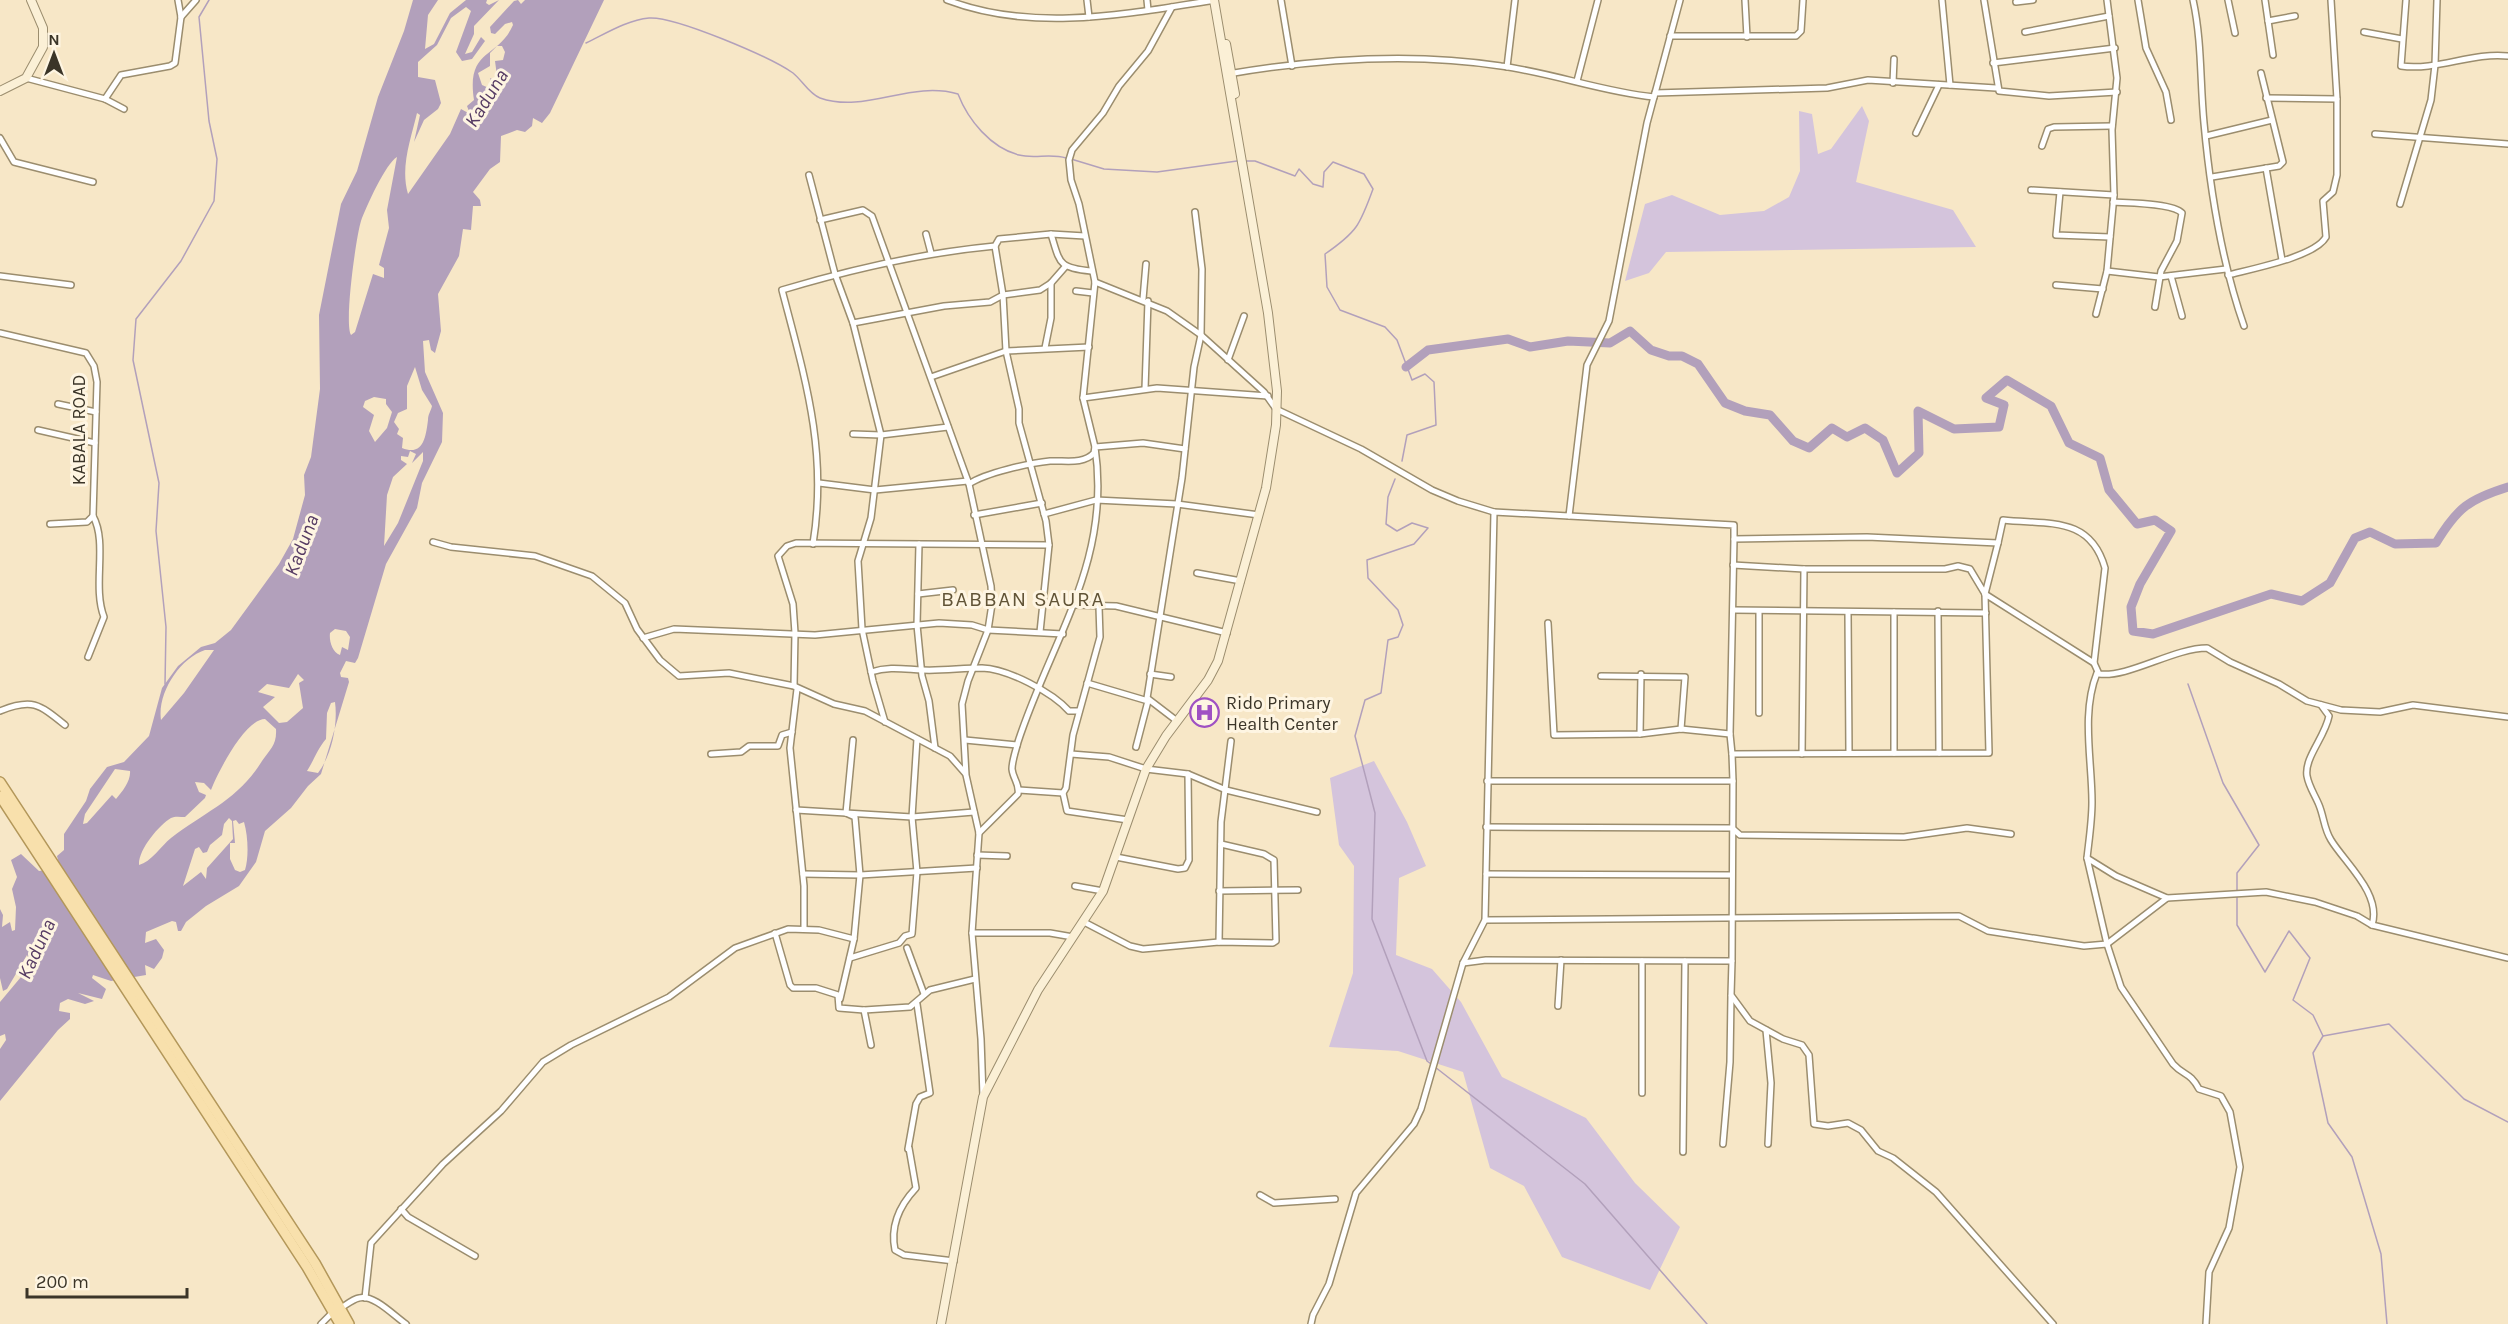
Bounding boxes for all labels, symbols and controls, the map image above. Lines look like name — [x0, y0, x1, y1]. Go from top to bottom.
north arrow — [24, 24, 84, 84]
text: N — [48, 30, 60, 49]
water label: Kaduna — [460, 65, 513, 131]
street label: KABALA ROAD — [68, 375, 90, 485]
water label: Kaduna — [279, 511, 324, 579]
district label: BABBAN SAURA — [941, 587, 1105, 611]
place label: Rido Primary Health Center — [1226, 692, 1338, 735]
hospital icon: Rido Primary Health Center — [1189, 697, 1221, 729]
water label: Kaduna — [13, 916, 60, 983]
scale bar — [27, 1261, 188, 1299]
text: 200 m — [36, 1271, 89, 1293]

